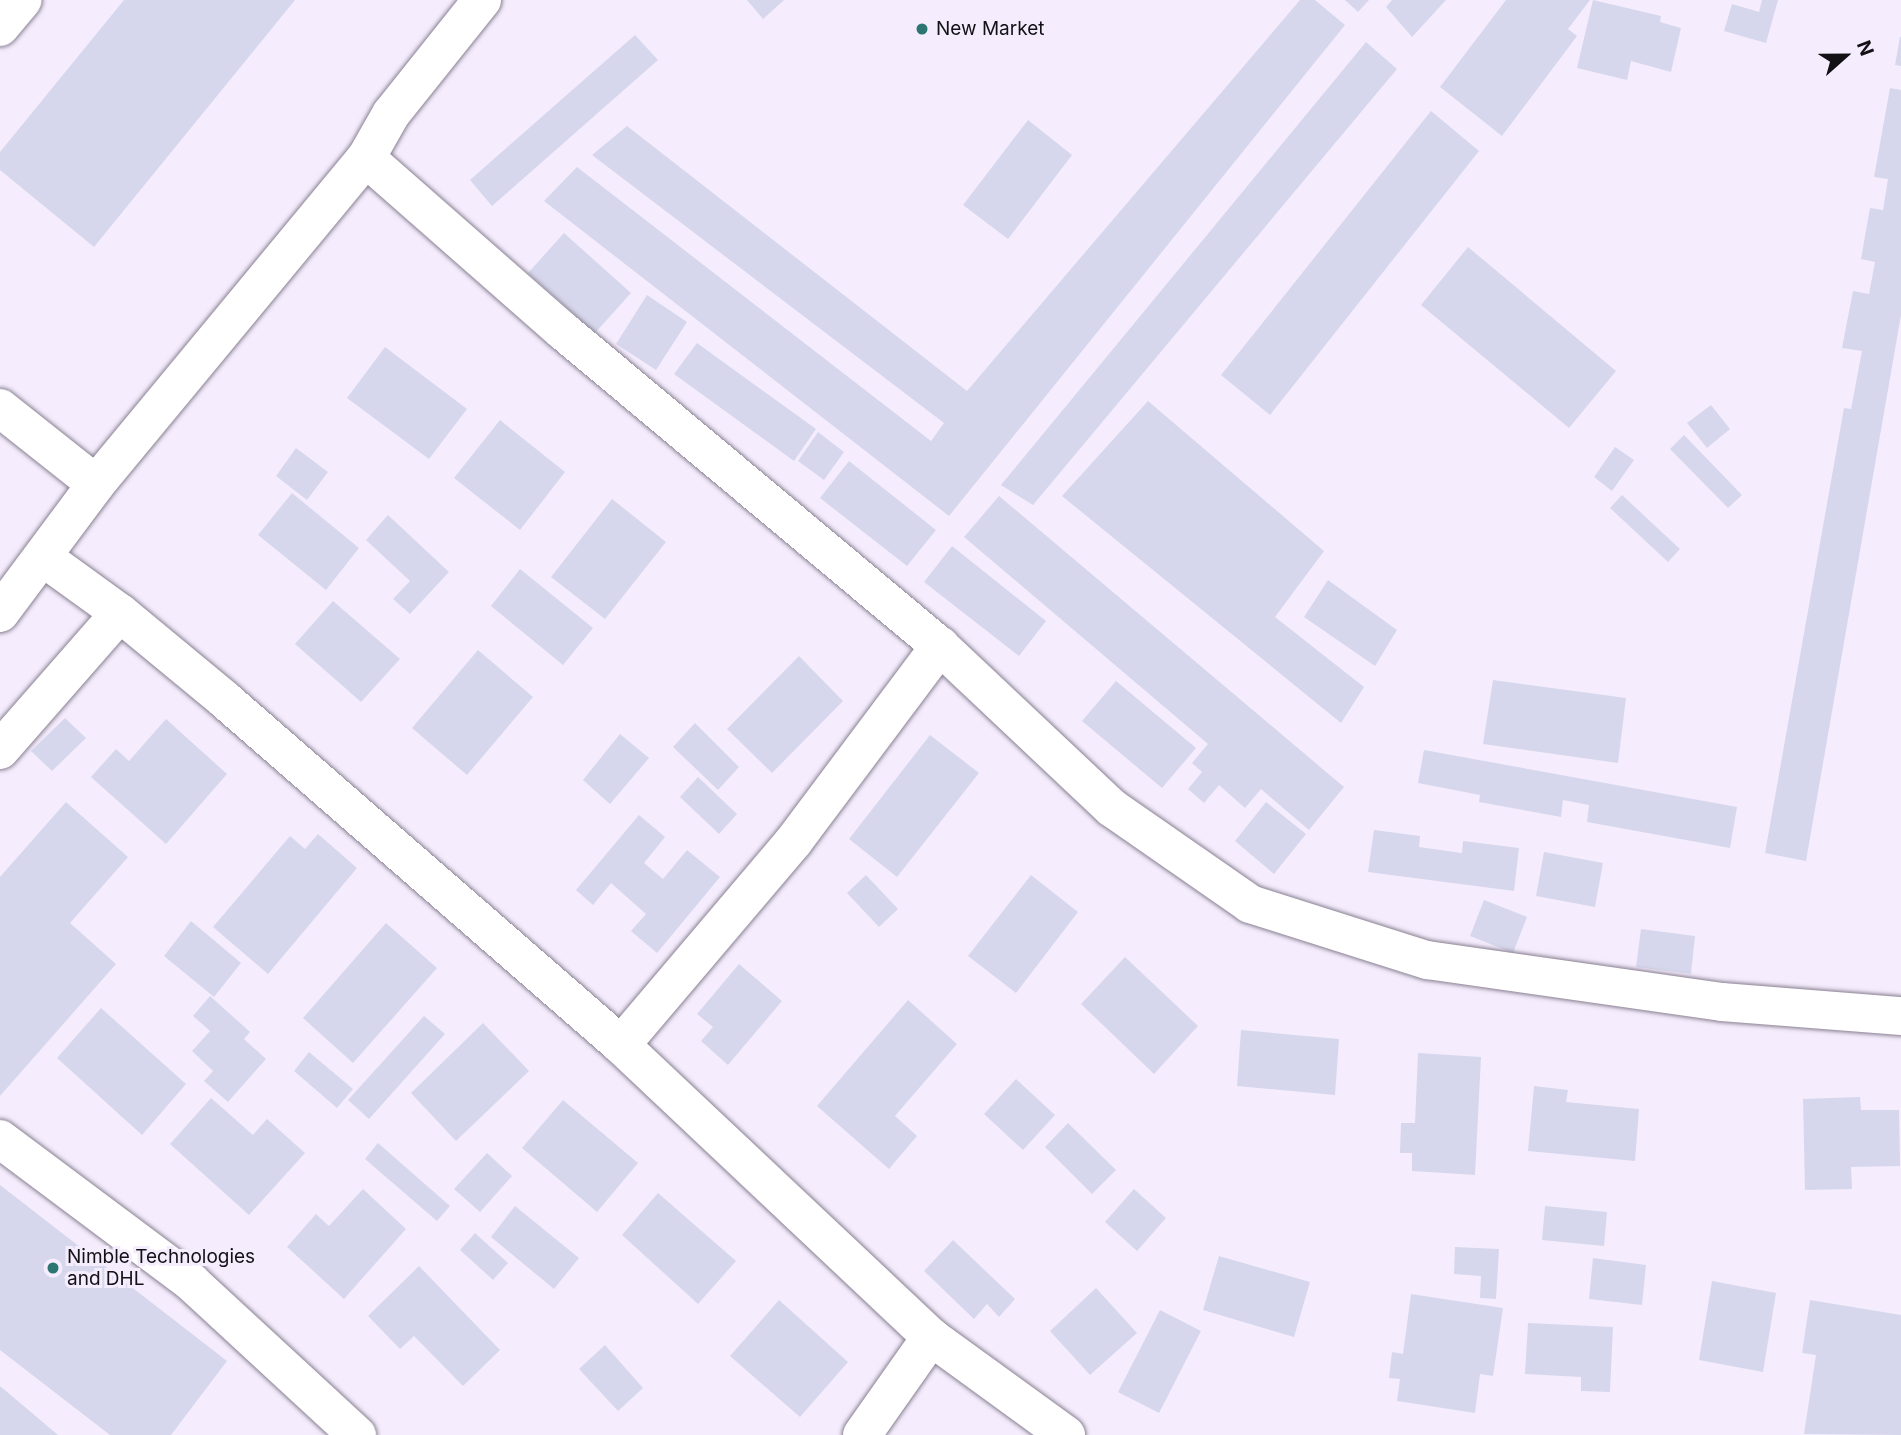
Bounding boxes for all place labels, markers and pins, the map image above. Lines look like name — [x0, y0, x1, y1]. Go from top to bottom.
place label: New Market — [936, 18, 1045, 40]
marker: New Market — [914, 21, 930, 37]
place label: Nimble Technologies and DHL — [67, 1246, 255, 1290]
marker: Nimble Technologies and DHL — [45, 1260, 61, 1276]

